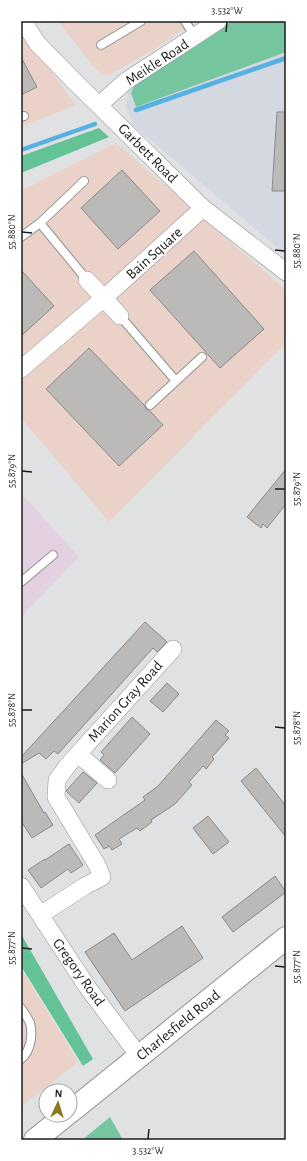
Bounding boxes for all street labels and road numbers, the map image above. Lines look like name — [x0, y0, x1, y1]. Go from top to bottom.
street label: Meikle Road — [123, 36, 192, 88]
street label: Garbett Road — [115, 121, 180, 186]
street label: Bain Square — [124, 225, 185, 282]
street label: Marion Gray Road — [85, 658, 166, 745]
street label: Gregory Road — [50, 936, 107, 1009]
street label: Charlesfield Road — [134, 987, 223, 1063]

